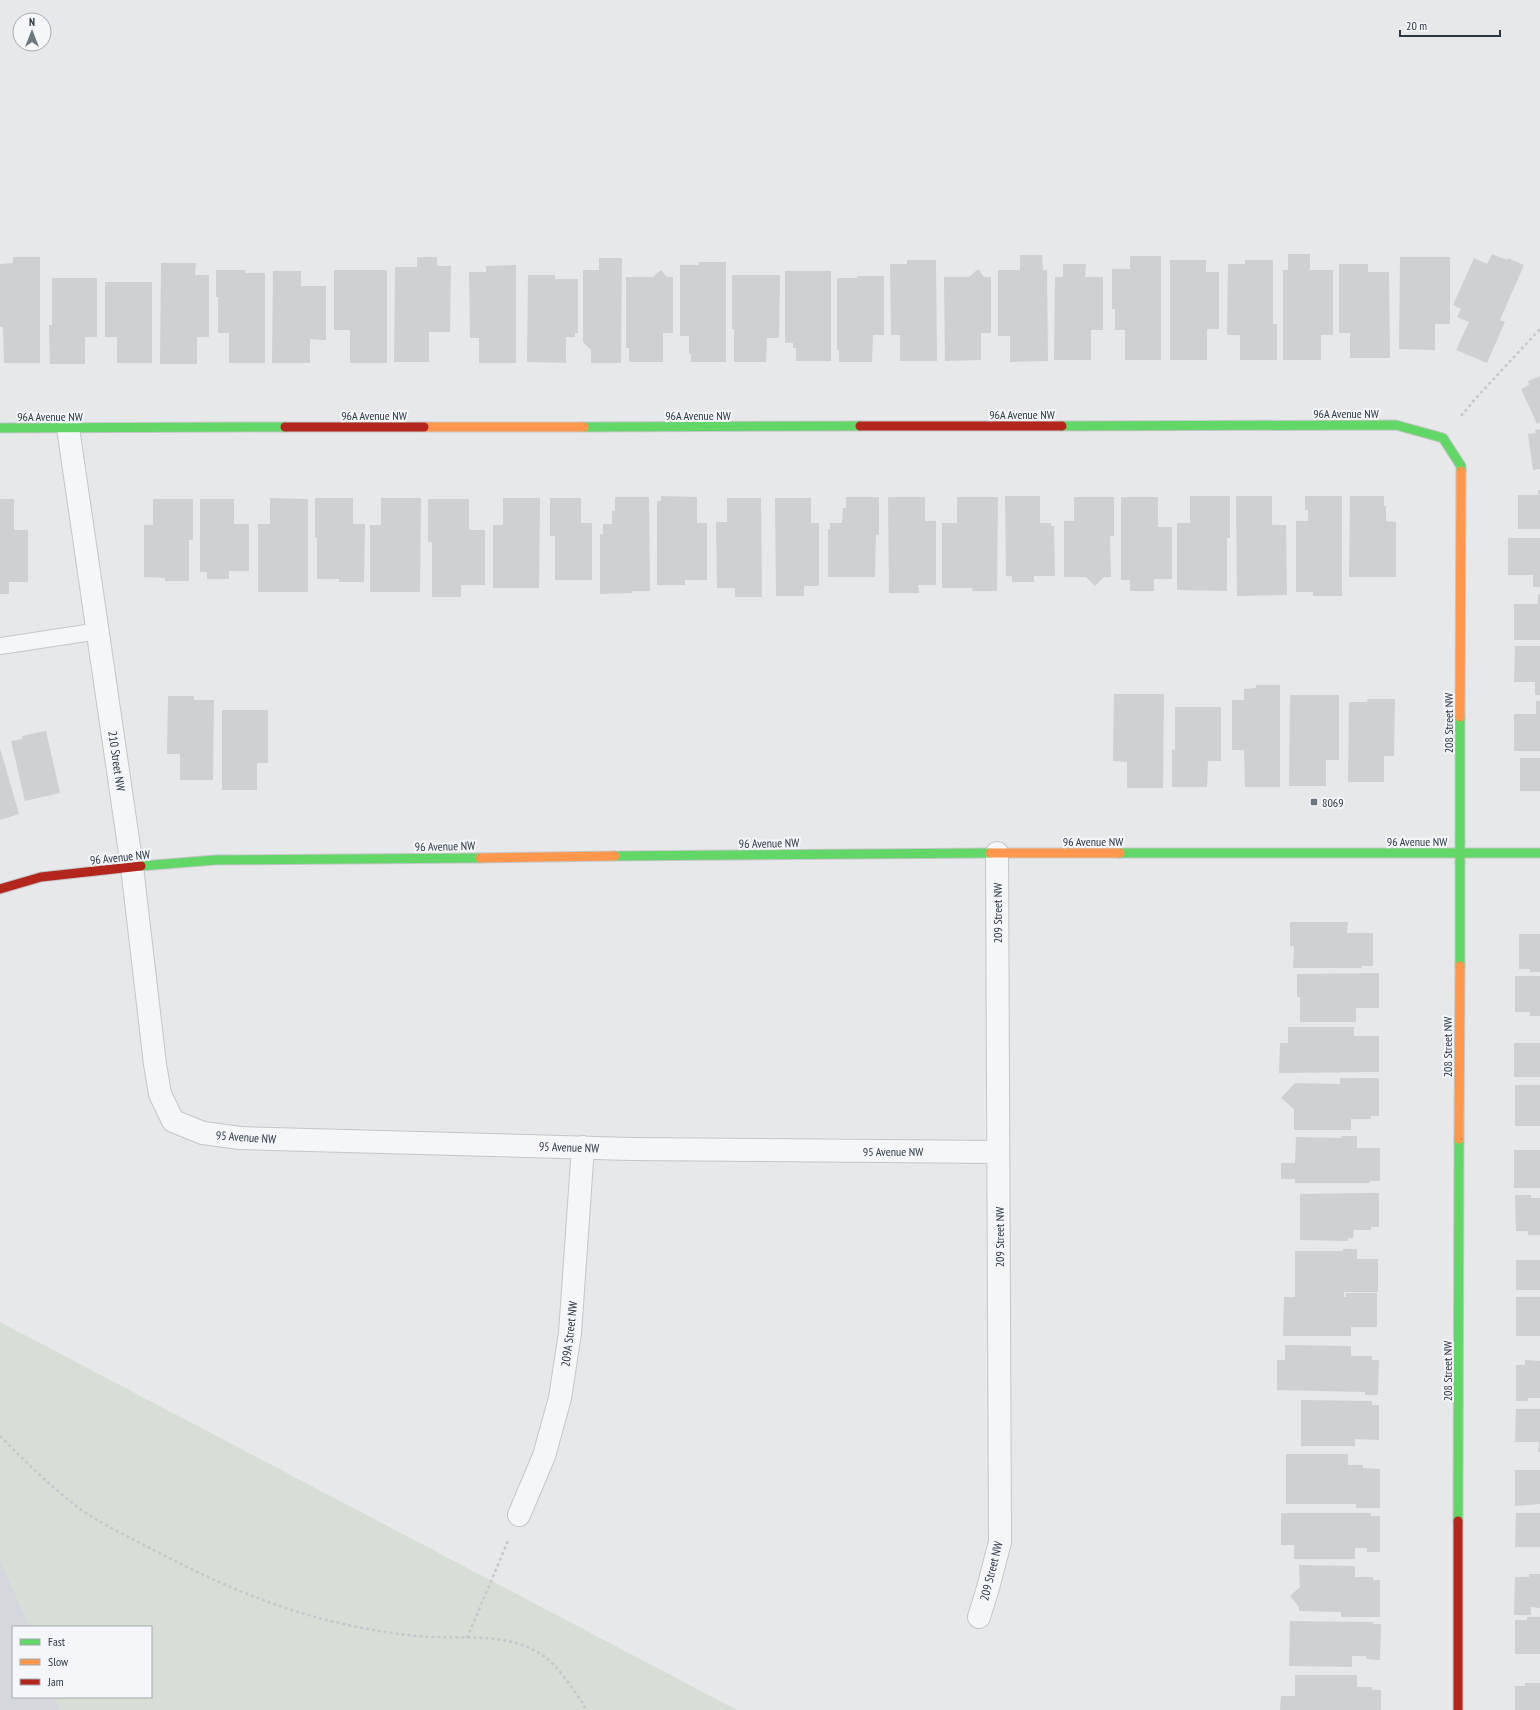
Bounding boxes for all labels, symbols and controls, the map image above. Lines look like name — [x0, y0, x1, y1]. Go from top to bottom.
north arrow — [12, 12, 52, 52]
scale bar — [1400, 12, 1500, 38]
text: N — [29, 15, 35, 29]
text: 20 m — [1406, 18, 1427, 33]
street label: 96A Avenue NW — [1313, 406, 1379, 421]
street label: 96A Avenue NW — [989, 407, 1055, 422]
street label: 96A Avenue NW — [341, 408, 407, 423]
street label: 96A Avenue NW — [665, 408, 731, 423]
street label: 96A Avenue NW — [17, 409, 83, 424]
street label: 208 Street NW — [1441, 693, 1456, 753]
street label: 210 Street NW — [105, 730, 129, 792]
place label: 8069 — [1322, 795, 1344, 810]
marker: 8069 — [1309, 797, 1319, 807]
street label: 96 Avenue NW — [1063, 834, 1123, 849]
street label: 96 Avenue NW — [1387, 834, 1447, 849]
street label: 96 Avenue NW — [739, 835, 799, 851]
street label: 96 Avenue NW — [415, 838, 475, 854]
street label: 96 Avenue NW — [89, 846, 151, 868]
street label: 209 Street NW — [990, 883, 1005, 943]
street label: 208 Street NW — [1440, 1017, 1455, 1077]
street label: 95 Avenue NW — [215, 1127, 277, 1147]
street label: 95 Avenue NW — [539, 1138, 599, 1156]
street label: 95 Avenue NW — [863, 1144, 923, 1159]
street label: 209 Street NW — [992, 1207, 1007, 1267]
street label: 209A Street NW — [558, 1300, 580, 1368]
street label: 208 Street NW — [1440, 1341, 1455, 1401]
street label: 209 Street NW — [976, 1540, 1006, 1602]
legend — [12, 1626, 152, 1698]
text: Fast — [48, 1634, 66, 1649]
text: Slow — [48, 1654, 69, 1669]
text: Jam — [47, 1674, 64, 1689]

